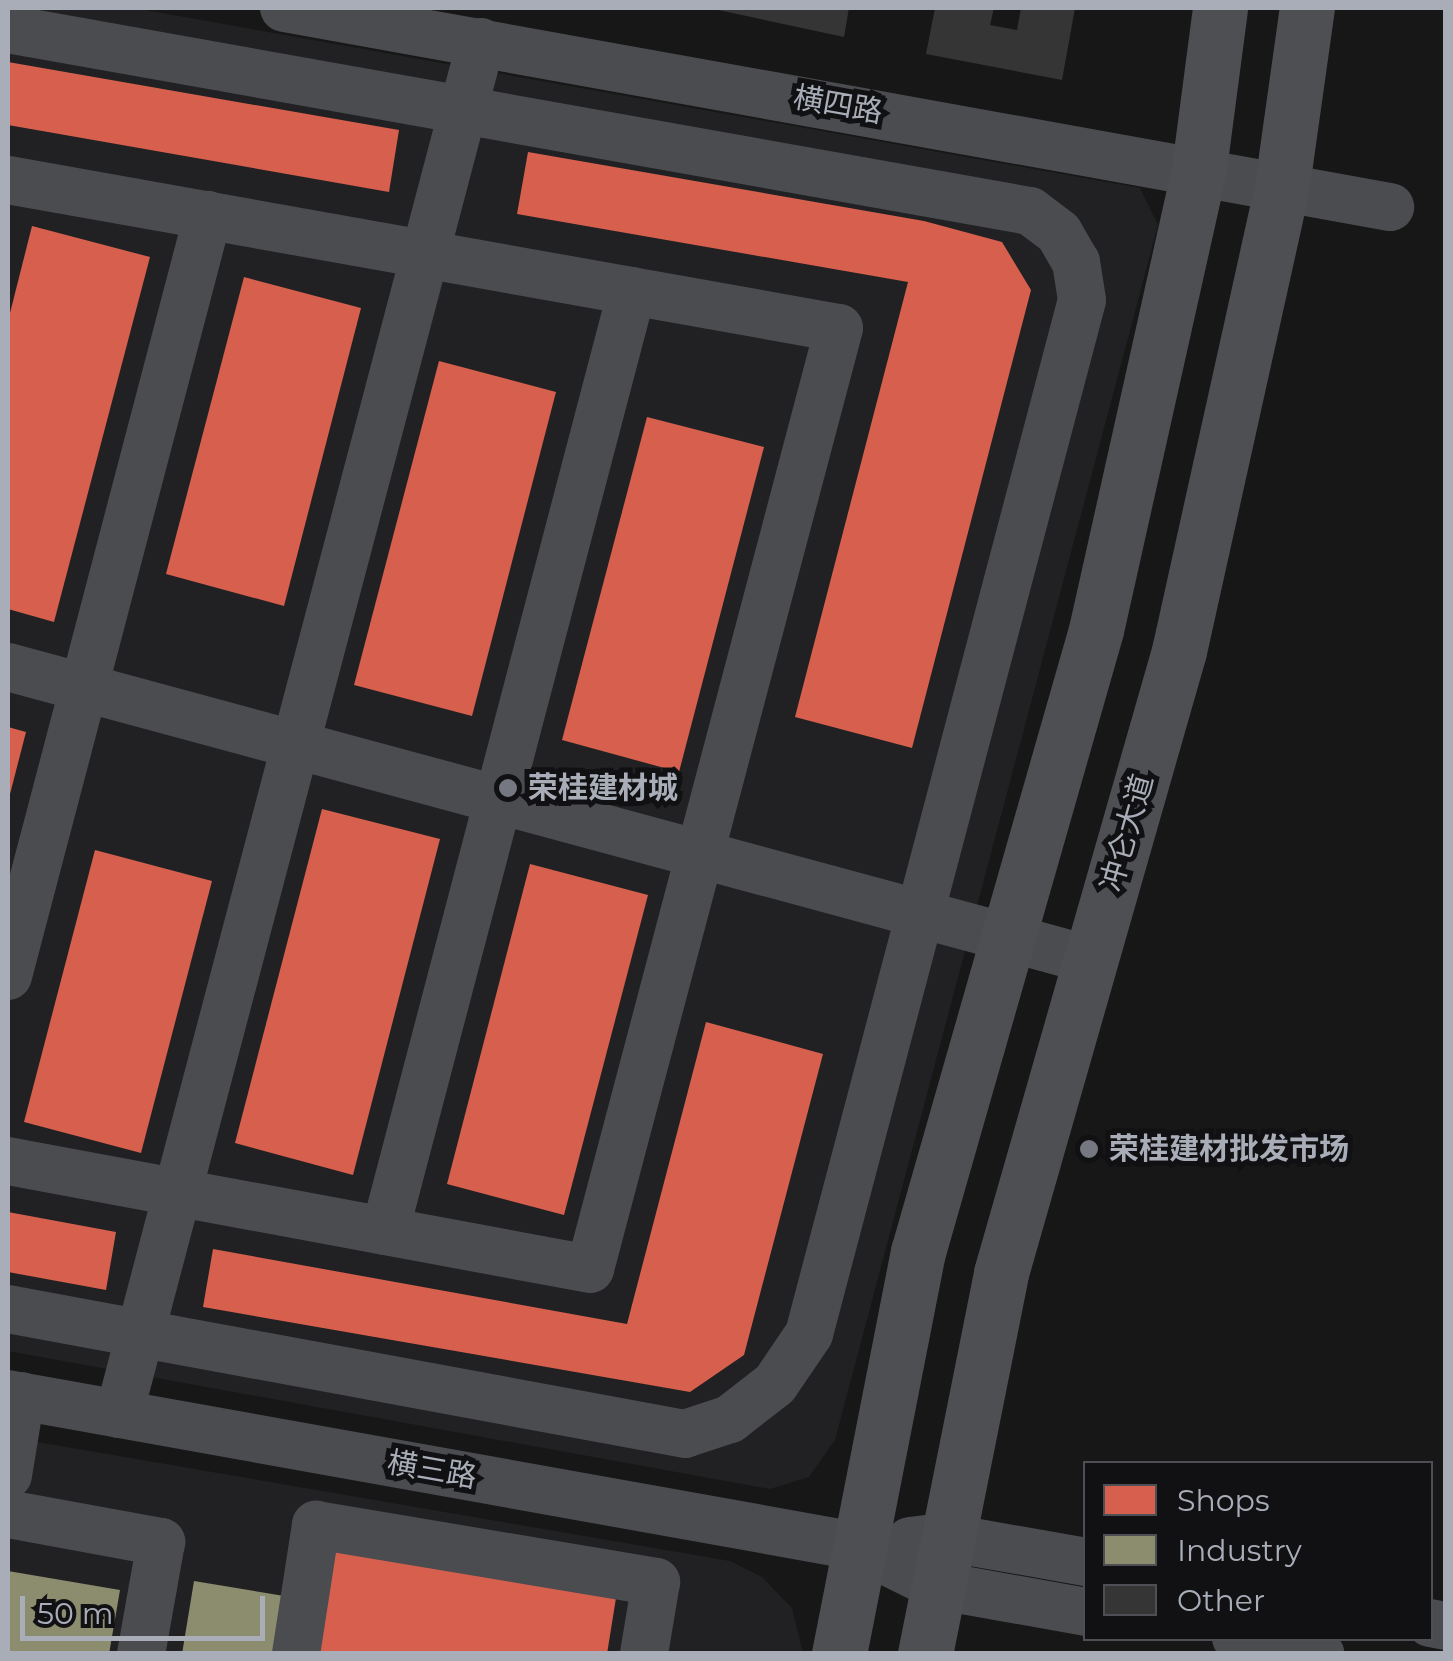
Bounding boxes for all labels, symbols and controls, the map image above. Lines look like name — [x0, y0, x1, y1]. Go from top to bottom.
street label: 横四路 — [791, 79, 885, 131]
place label: 荣桂建材城 — [528, 770, 678, 806]
street label: 冲仑大道 — [1093, 770, 1161, 896]
marker: 荣桂建材城 — [497, 777, 519, 799]
place label: 荣桂建材批发市场 — [1109, 1131, 1349, 1167]
marker: 荣桂建材批发市场 — [1078, 1138, 1100, 1160]
street label: 横三路 — [385, 1444, 479, 1496]
legend — [1083, 1461, 1433, 1641]
text: Shops — [1177, 1482, 1270, 1519]
text: Industry — [1177, 1532, 1302, 1569]
scale bar — [25, 1576, 270, 1638]
text: Other — [1177, 1582, 1265, 1619]
text: 50 m — [37, 1595, 114, 1632]

